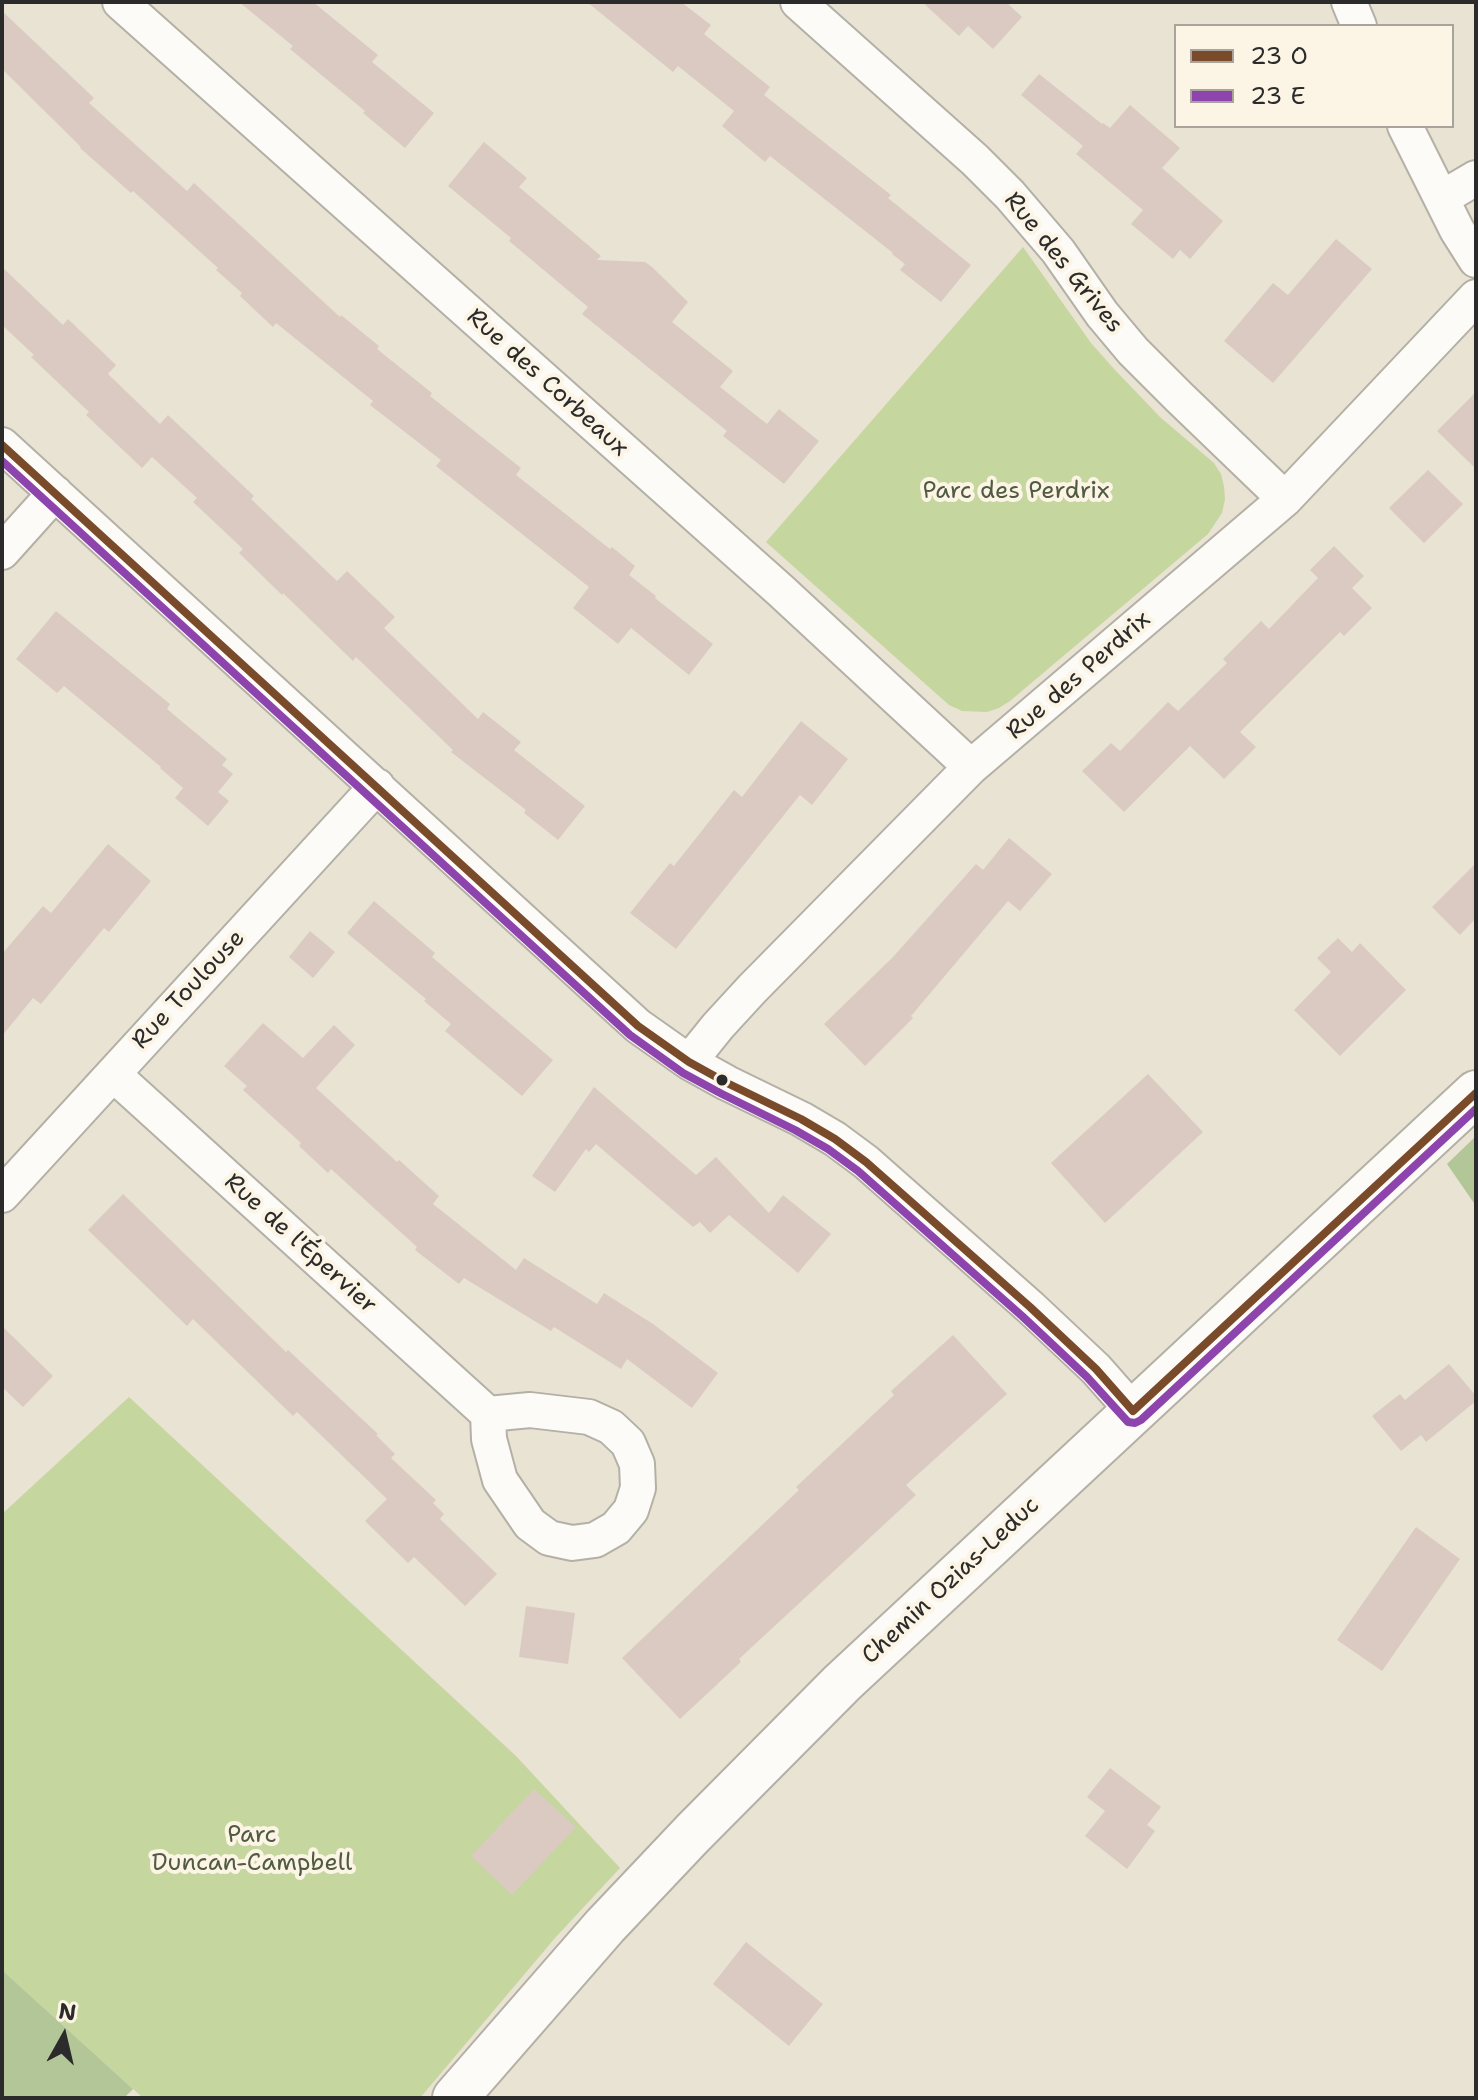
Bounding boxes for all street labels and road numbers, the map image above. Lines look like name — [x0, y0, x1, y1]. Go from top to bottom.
street label: Rue des Grives — [997, 187, 1129, 339]
street label: Rue des Corbeaux — [460, 303, 634, 463]
street label: Rue des Perdrix — [1001, 606, 1157, 746]
street label: Rue Toulouse — [127, 925, 251, 1055]
street label: Rue de l'Épervier — [218, 1168, 382, 1320]
street label: Chemin Ozias-Leduc — [856, 1491, 1046, 1671]

